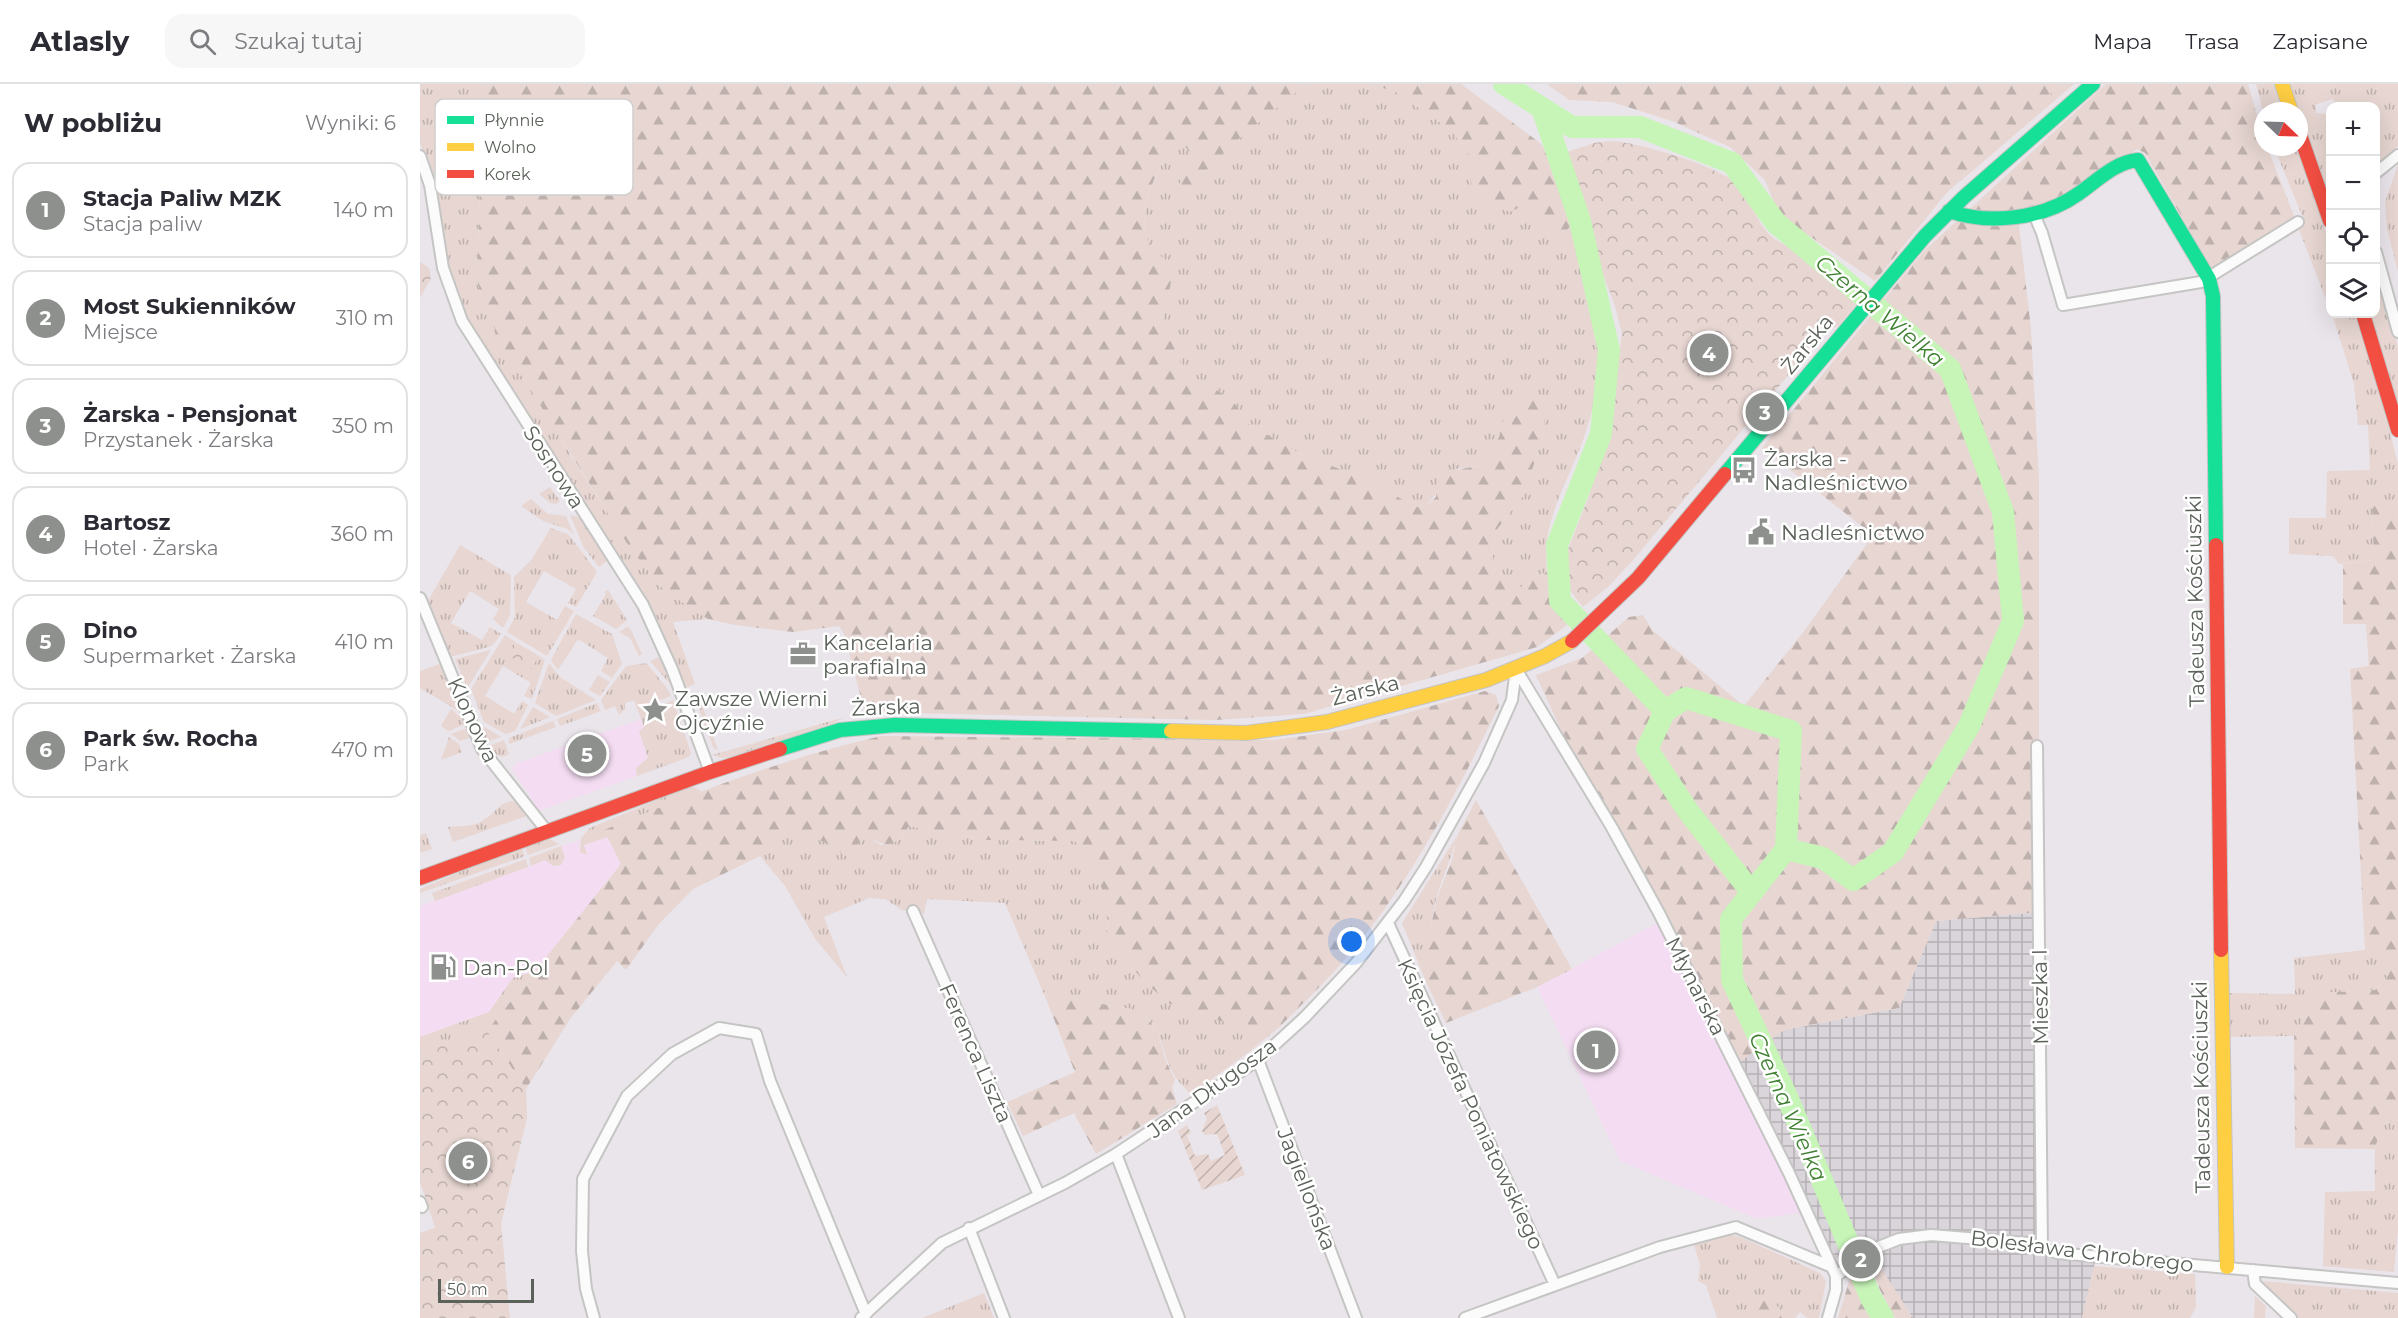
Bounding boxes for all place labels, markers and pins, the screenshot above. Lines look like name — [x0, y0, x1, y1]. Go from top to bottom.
pin: 4 — [1690, 330, 1728, 376]
pin: 3 — [1746, 390, 1784, 434]
place label: Żarska - Nadleśnictwo — [1764, 446, 1908, 495]
bus stop icon: Żarska - Nadleśnictwo — [1729, 455, 1759, 485]
public building icon: Nadleśnictwo — [1746, 517, 1776, 547]
place label: Nadleśnictwo — [1781, 520, 1925, 545]
place label: Kancelaria parafialna — [823, 630, 933, 679]
office icon: Kancelaria parafialna — [788, 639, 818, 669]
place label: Zawsze Wierni Ojcyźnie — [675, 686, 828, 735]
place icon: Zawsze Wierni Ojcyźnie — [640, 695, 670, 725]
pin: 5 — [568, 732, 606, 776]
fuel station icon: Dan-Pol — [428, 952, 458, 982]
place label: Dan-Pol — [463, 955, 549, 980]
pin: 1 — [1576, 1028, 1616, 1072]
pin: 6 — [448, 1138, 488, 1184]
pin: 2 — [1842, 1236, 1880, 1282]

